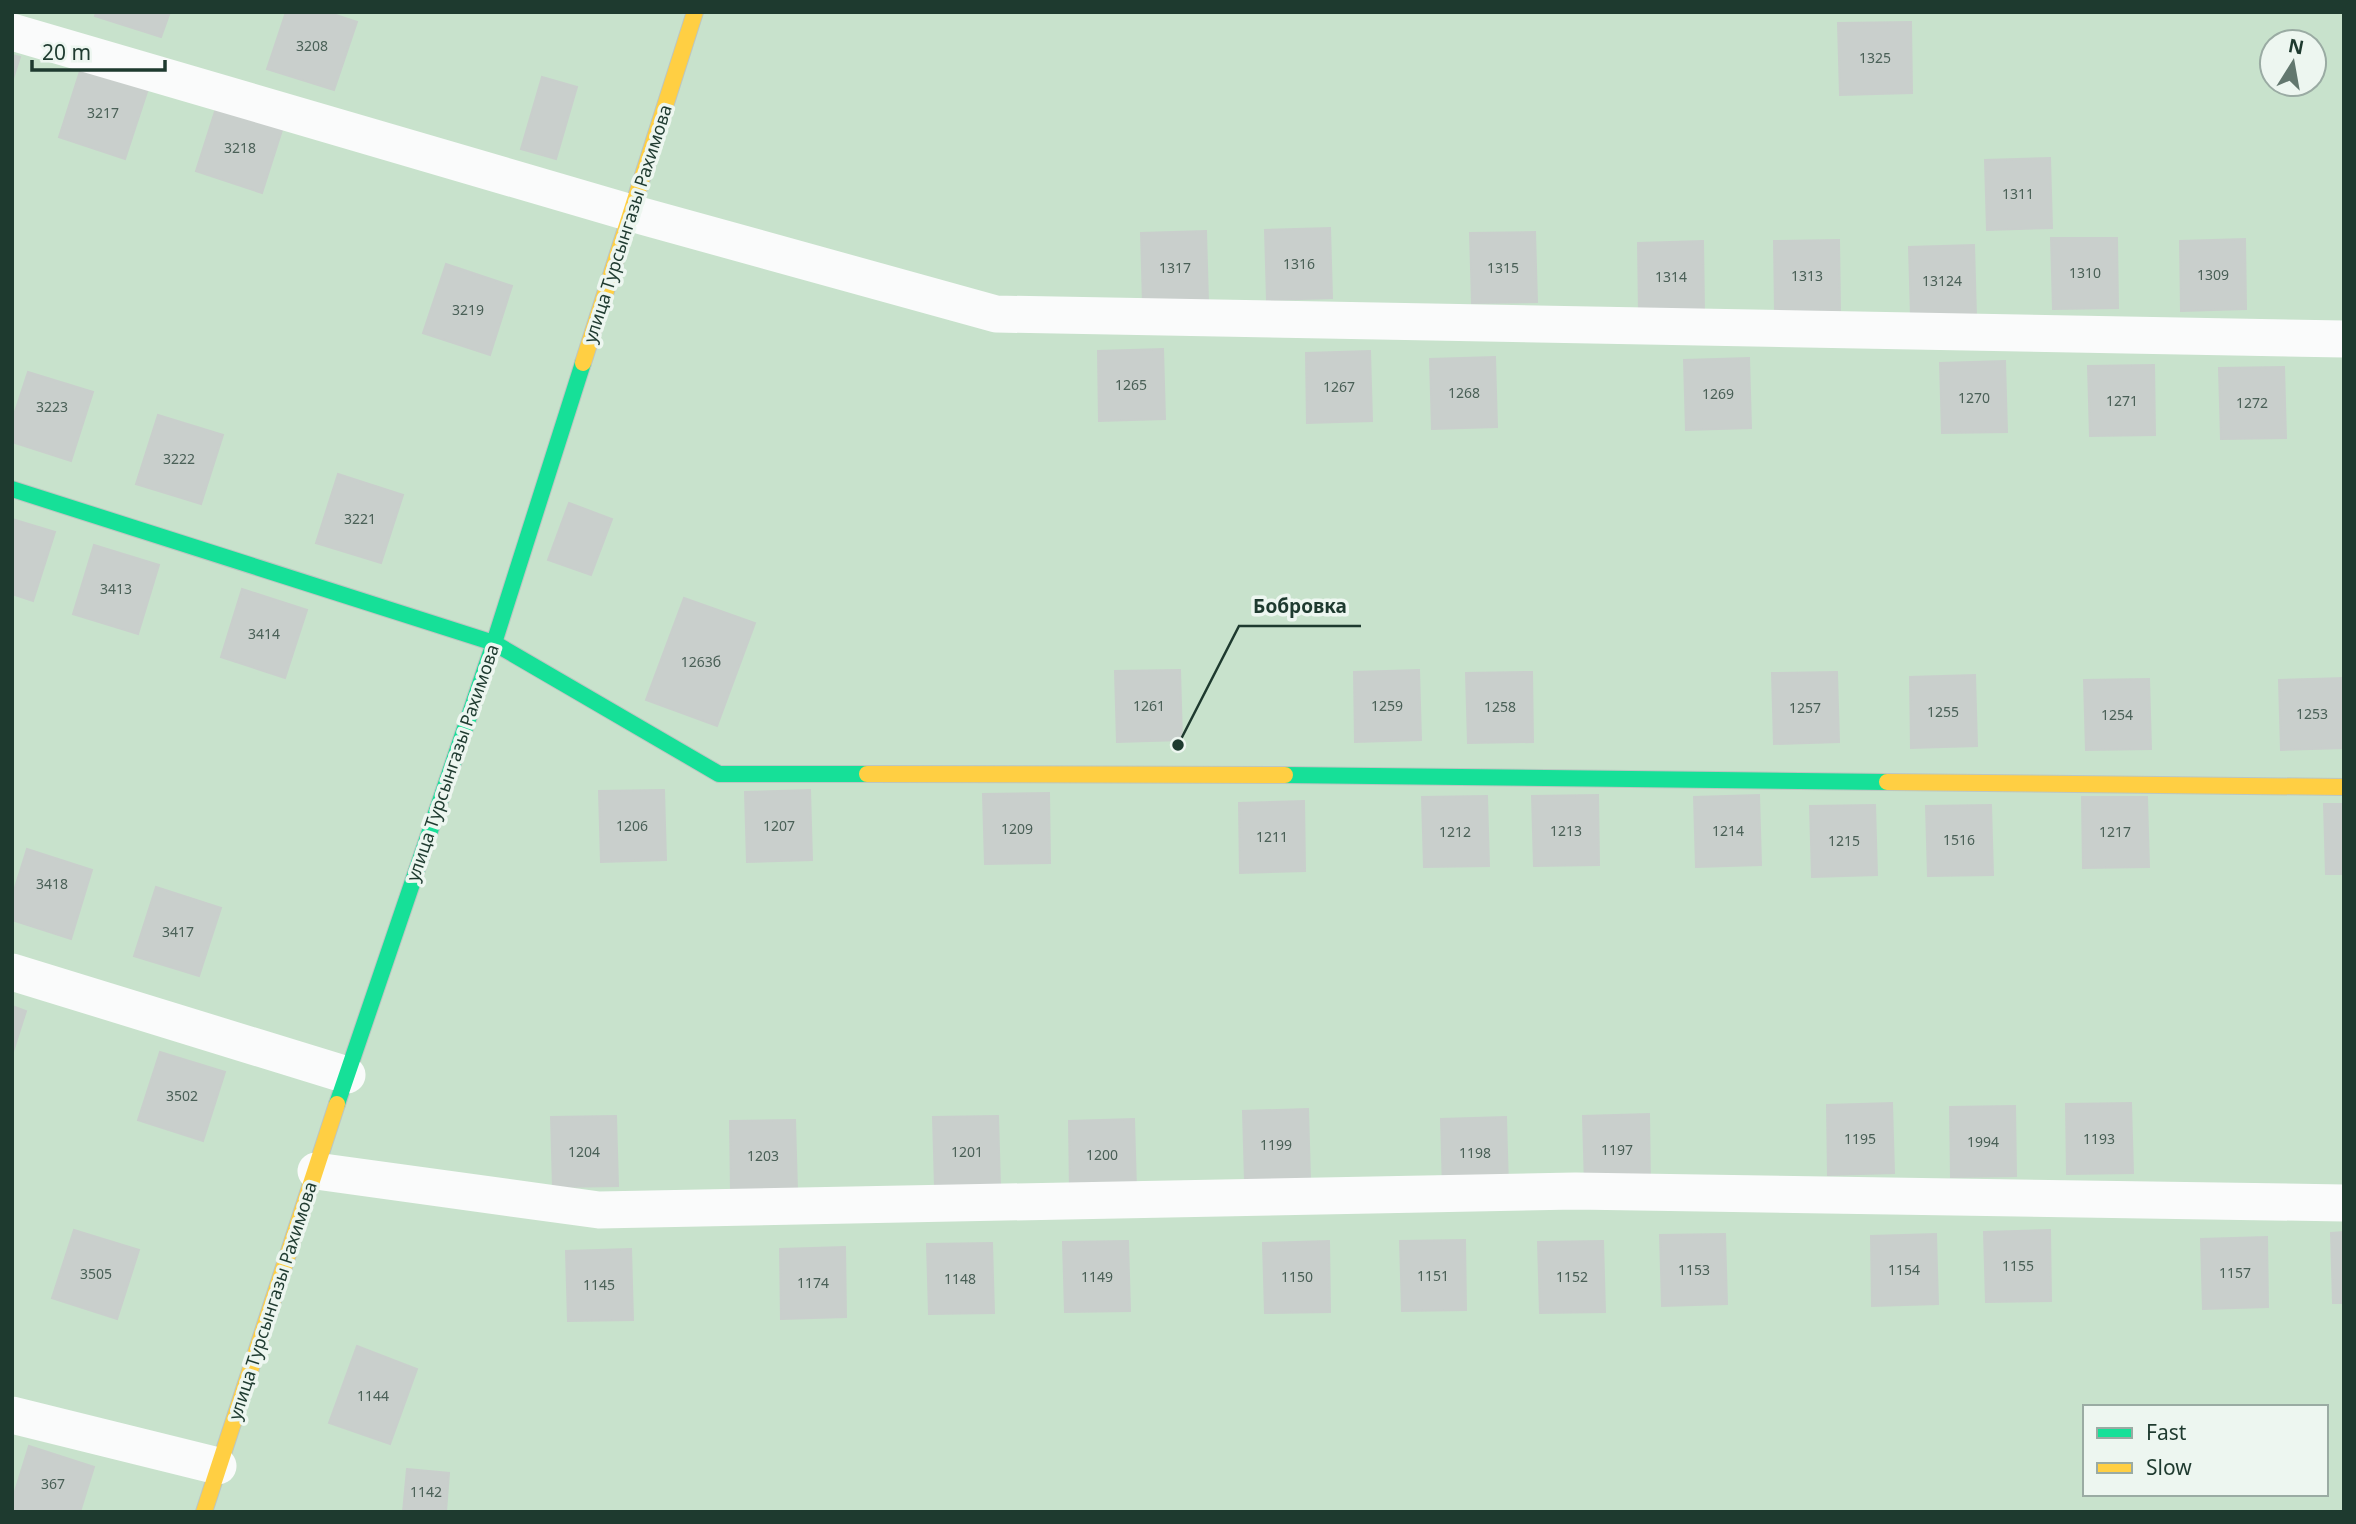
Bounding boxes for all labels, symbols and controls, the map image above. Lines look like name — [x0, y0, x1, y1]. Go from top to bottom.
scale bar — [32, 28, 164, 72]
north arrow — [2258, 28, 2328, 98]
text: N — [2286, 32, 2306, 61]
house number: 3208 — [296, 36, 328, 55]
text: 20 m — [42, 38, 91, 66]
house number: 1325 — [1859, 48, 1891, 67]
street label: улица Турсынгазы Рахимова — [577, 101, 677, 346]
house number: 3217 — [87, 103, 119, 122]
house number: 3218 — [224, 138, 256, 157]
house number: 1311 — [2002, 184, 2034, 203]
house number: 1316 — [1283, 254, 1315, 273]
house number: 1317 — [1159, 258, 1191, 277]
house number: 1315 — [1487, 258, 1519, 277]
house number: 1310 — [2069, 263, 2101, 282]
house number: 1309 — [2197, 265, 2229, 284]
house number: 1313 — [1791, 266, 1823, 285]
house number: 1314 — [1655, 267, 1687, 286]
house number: 13124 — [1922, 271, 1962, 290]
house number: 3219 — [452, 300, 484, 319]
house number: 1265 — [1115, 375, 1147, 394]
house number: 1267 — [1323, 377, 1355, 396]
house number: 1268 — [1448, 383, 1480, 402]
house number: 1269 — [1702, 384, 1734, 403]
house number: 1270 — [1958, 388, 1990, 407]
house number: 1271 — [2106, 391, 2138, 410]
house number: 1272 — [2236, 393, 2268, 412]
house number: 3223 — [36, 397, 68, 416]
house number: 3222 — [163, 449, 195, 468]
house number: 3221 — [344, 509, 376, 528]
house number: 3413 — [100, 579, 132, 598]
callout: Бобровка — [1239, 586, 1361, 626]
text: Бобровка — [1253, 593, 1347, 619]
house number: 3414 — [248, 624, 280, 643]
street label: улица Турсынгазы Рахимова — [400, 641, 504, 884]
house number: 1263б — [681, 652, 721, 671]
house number: 1261 — [1133, 696, 1165, 715]
house number: 1259 — [1371, 696, 1403, 715]
house number: 1258 — [1484, 697, 1516, 716]
house number: 1257 — [1789, 698, 1821, 717]
house number: 1255 — [1927, 702, 1959, 721]
house number: 1253 — [2296, 704, 2328, 723]
house number: 1254 — [2101, 705, 2133, 724]
house number: 1206 — [616, 816, 648, 835]
house number: 1207 — [763, 816, 795, 835]
house number: 1209 — [1001, 819, 1033, 838]
house number: 1213 — [1550, 821, 1582, 840]
house number: 1214 — [1712, 821, 1744, 840]
house number: 1212 — [1439, 822, 1471, 841]
house number: 1217 — [2099, 822, 2131, 841]
house number: 1211 — [1256, 827, 1288, 846]
house number: 1516 — [1943, 830, 1975, 849]
house number: 1215 — [1828, 831, 1860, 850]
house number: 3418 — [36, 874, 68, 893]
house number: 3417 — [162, 922, 194, 941]
house number: 3502 — [166, 1086, 198, 1105]
house number: 1195 — [1844, 1129, 1876, 1148]
house number: 1193 — [2083, 1129, 2115, 1148]
house number: 1994 — [1967, 1132, 1999, 1151]
house number: 1199 — [1260, 1135, 1292, 1154]
house number: 1197 — [1601, 1140, 1633, 1159]
house number: 1204 — [568, 1142, 600, 1161]
house number: 1201 — [951, 1142, 983, 1161]
house number: 1198 — [1459, 1143, 1491, 1162]
house number: 1200 — [1086, 1145, 1118, 1164]
house number: 1203 — [747, 1146, 779, 1165]
street label: улица Турсынгазы Рахимова — [222, 1178, 322, 1423]
house number: 1155 — [2002, 1256, 2034, 1275]
house number: 1153 — [1678, 1260, 1710, 1279]
house number: 1154 — [1888, 1260, 1920, 1279]
house number: 1157 — [2219, 1263, 2251, 1282]
house number: 3505 — [80, 1264, 112, 1283]
house number: 1151 — [1417, 1266, 1449, 1285]
house number: 1149 — [1081, 1267, 1113, 1286]
house number: 1150 — [1281, 1267, 1313, 1286]
house number: 1152 — [1556, 1267, 1588, 1286]
house number: 1148 — [944, 1269, 976, 1288]
house number: 1174 — [797, 1273, 829, 1292]
house number: 1145 — [583, 1275, 615, 1294]
house number: 1144 — [357, 1386, 389, 1405]
legend — [2083, 1405, 2328, 1496]
text: Fast — [2146, 1418, 2187, 1446]
text: Slow — [2146, 1453, 2192, 1481]
house number: 367 — [41, 1474, 65, 1493]
house number: 1142 — [410, 1482, 442, 1501]

